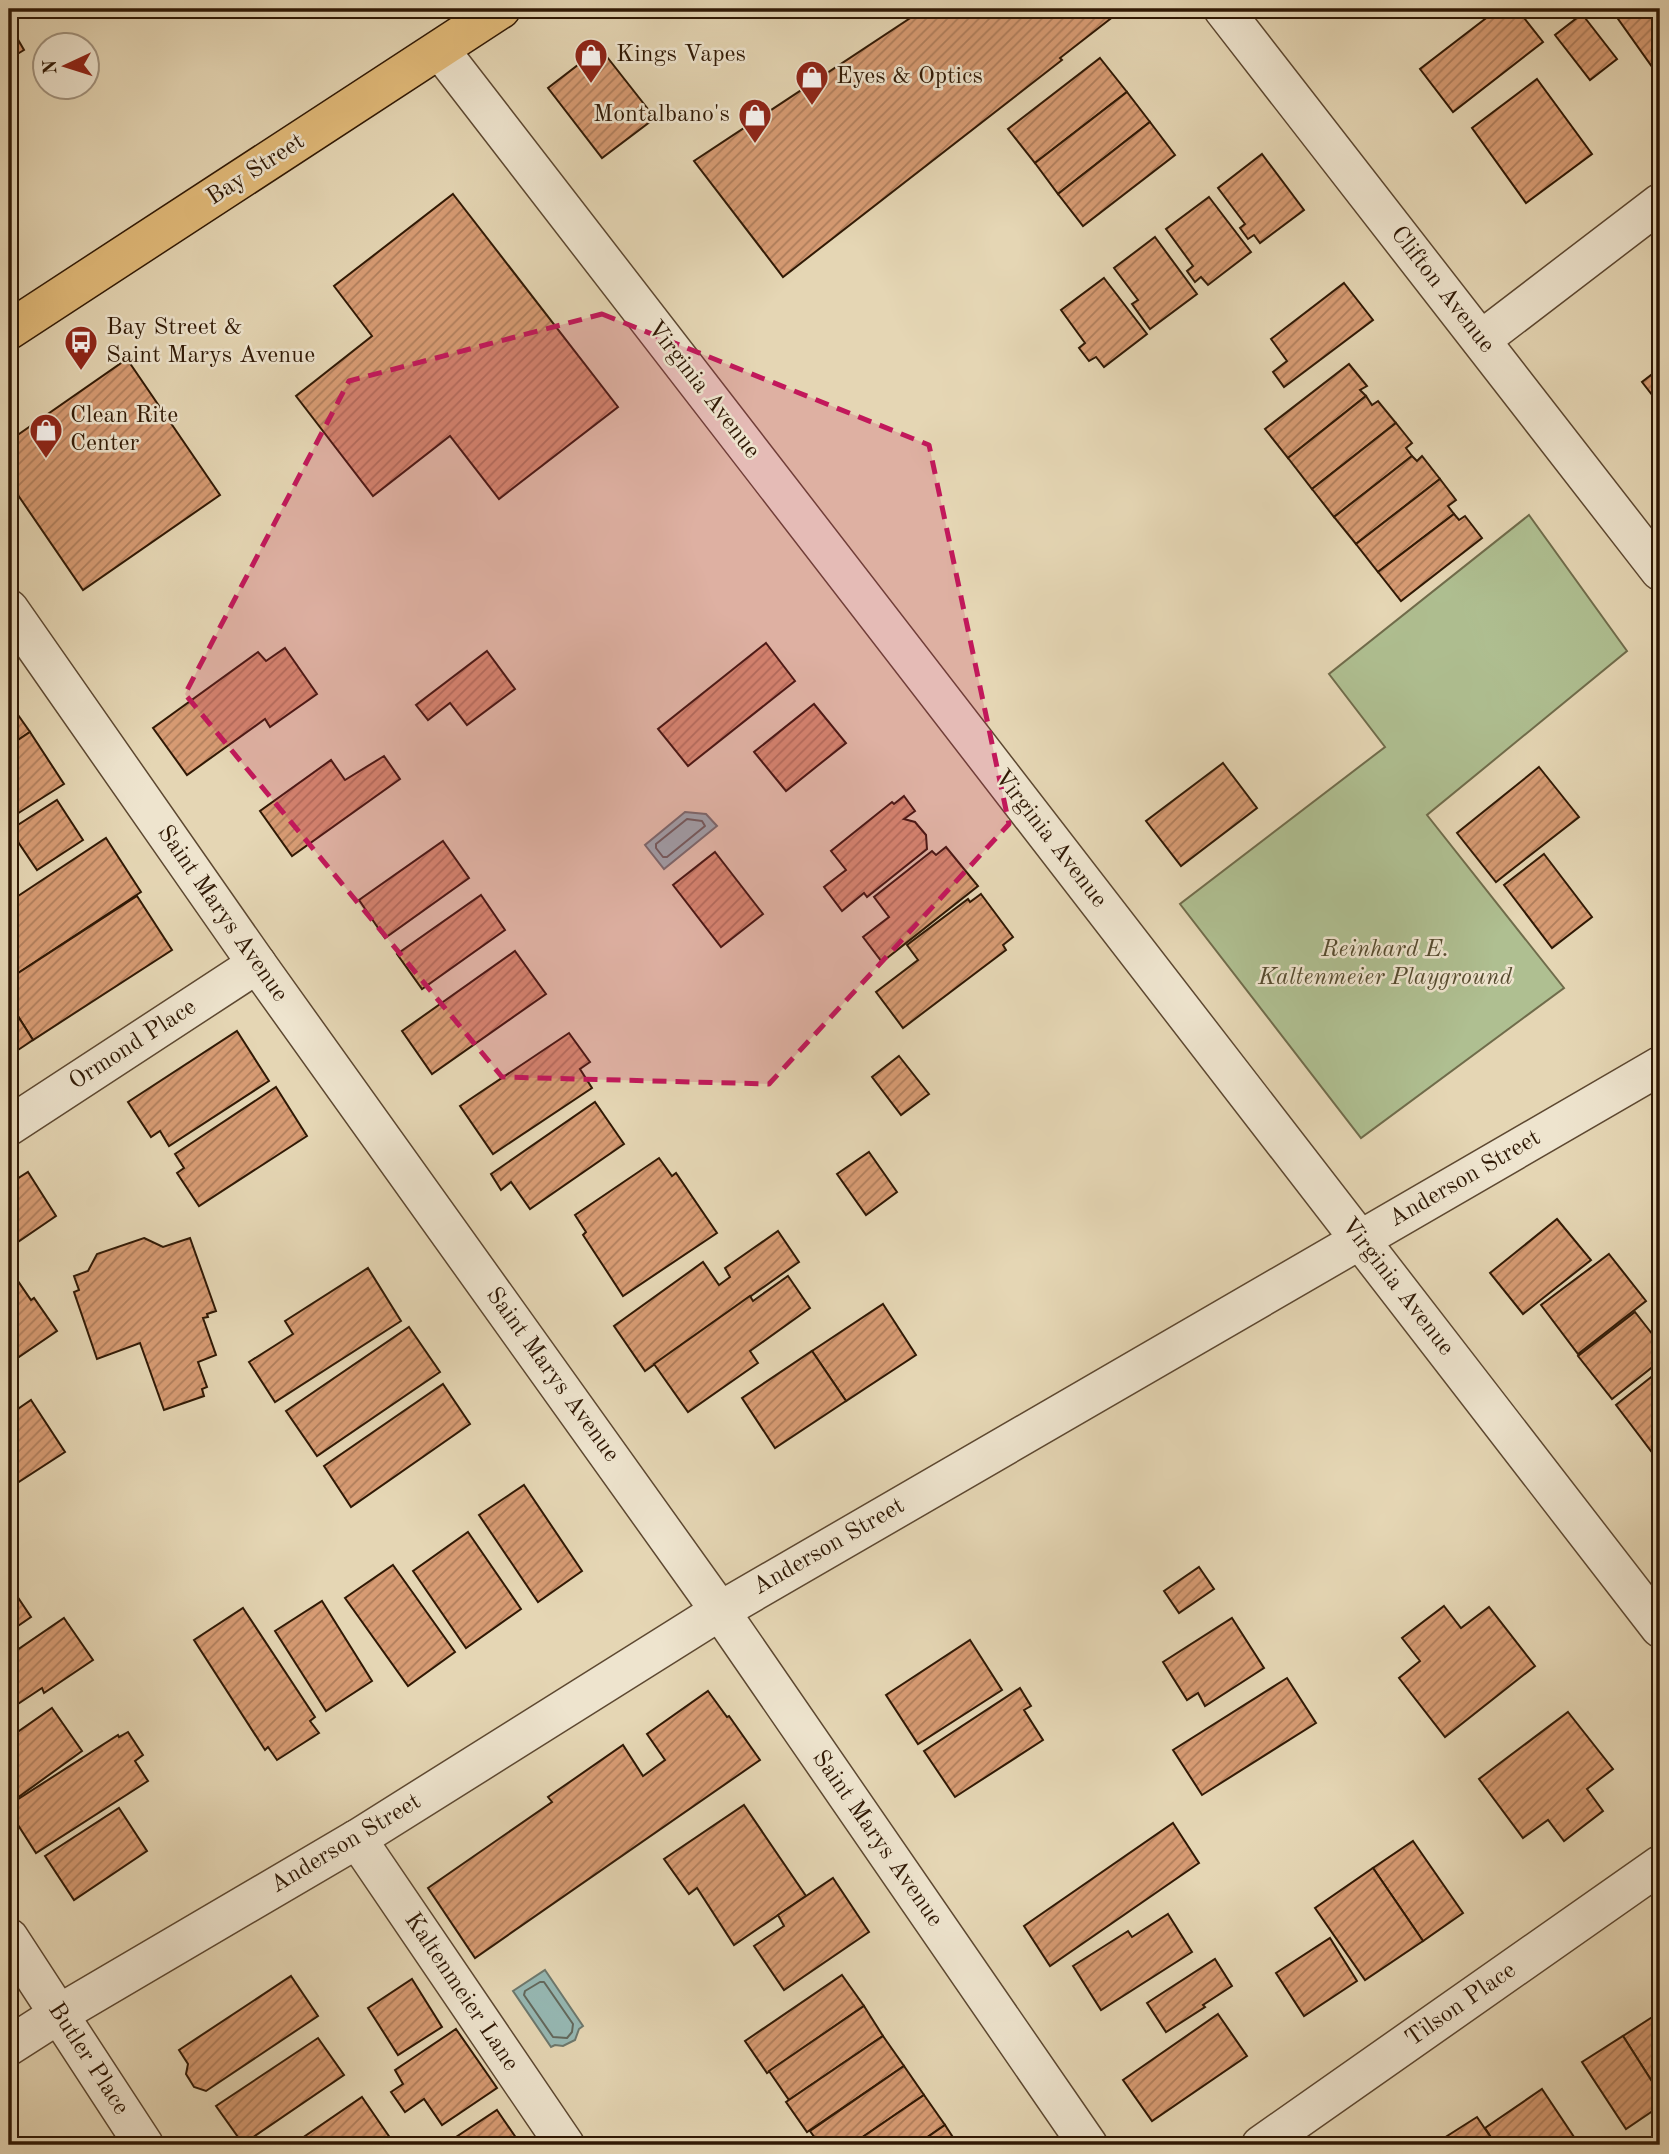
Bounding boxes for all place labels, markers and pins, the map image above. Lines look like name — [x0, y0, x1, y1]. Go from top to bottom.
shop icon: Kings Vapes — [572, 36, 610, 85]
place label: Kings Vapes — [616, 43, 746, 67]
shop icon: Eyes & Optics — [793, 58, 831, 107]
place label: Eyes & Optics — [836, 65, 983, 89]
shop icon: Montalbano's — [736, 96, 774, 145]
place label: Montalbano's — [593, 103, 730, 127]
place label: Bay Street & Saint Marys Avenue — [106, 316, 315, 368]
bus stop icon: Bay Street & Saint Marys Avenue — [62, 323, 100, 372]
place label: Clean Rite Center — [70, 404, 178, 456]
shop icon: Clean Rite Center — [27, 411, 65, 460]

